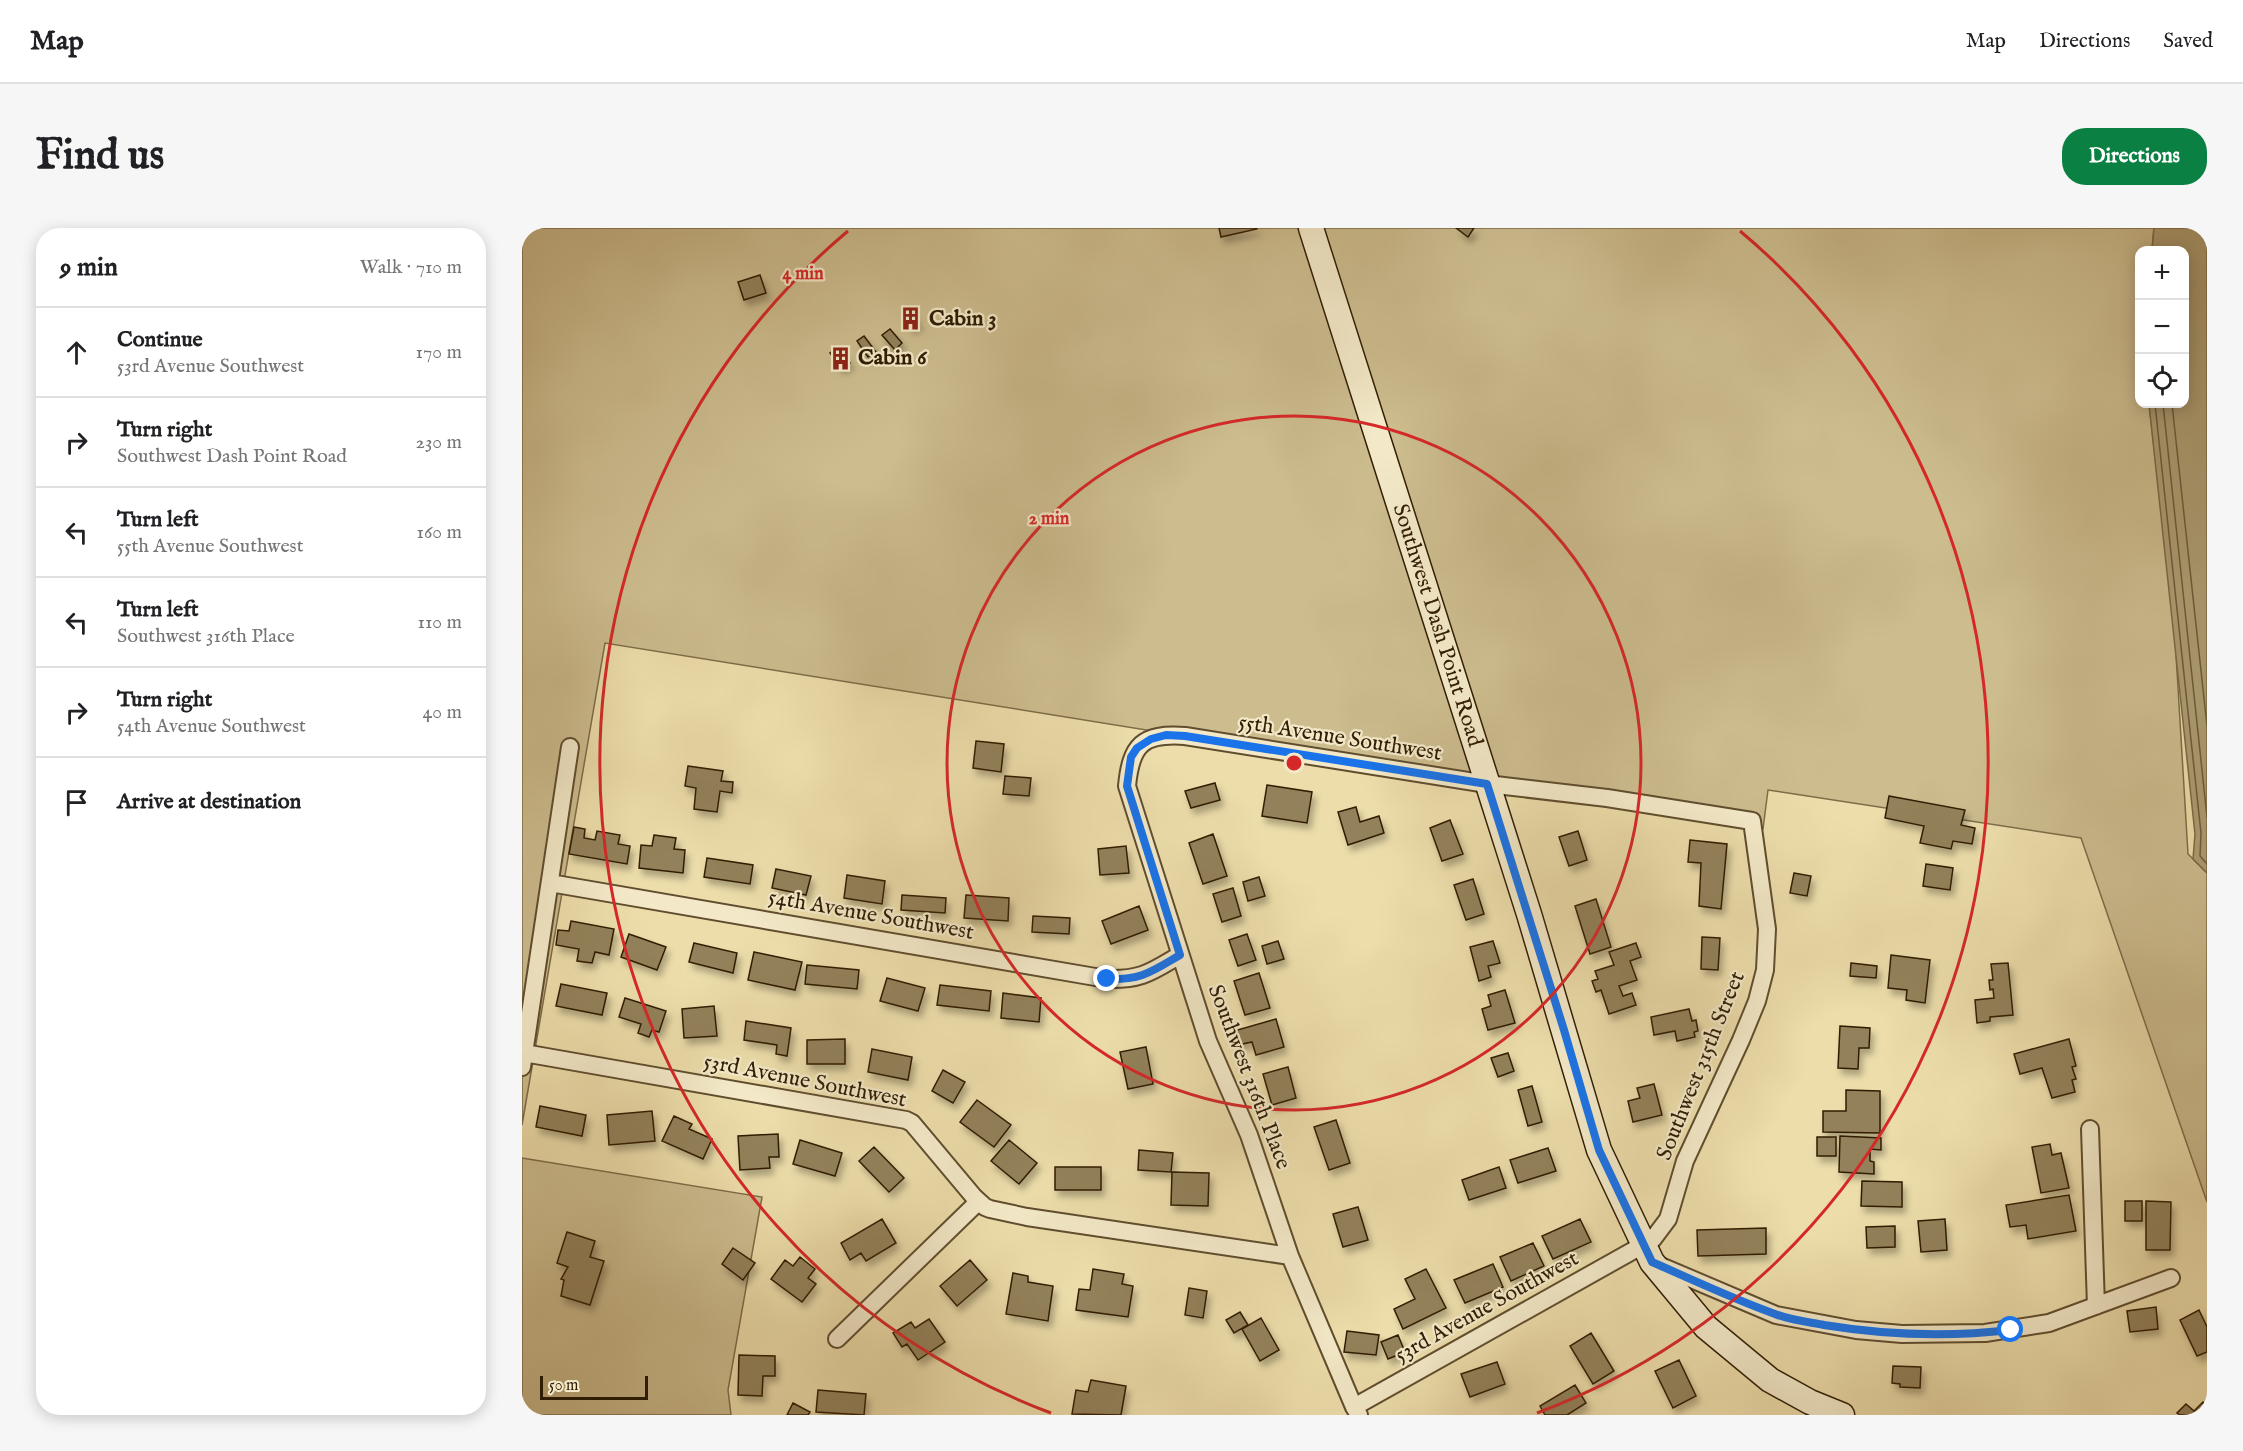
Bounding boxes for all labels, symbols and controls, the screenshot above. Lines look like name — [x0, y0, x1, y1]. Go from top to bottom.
text: Map — [30, 24, 84, 59]
text: Map — [1966, 28, 2006, 55]
text: Directions — [2039, 28, 2130, 55]
text: Saved — [2163, 28, 2213, 55]
button: Directions — [2062, 128, 2207, 185]
text: Find us — [36, 130, 164, 183]
map controls — [2135, 246, 2189, 408]
button: + — [2135, 246, 2189, 300]
text: 9 min — [60, 251, 118, 284]
text: Walk · 710 m — [360, 255, 462, 280]
text: 4 min — [782, 263, 824, 286]
button: − — [2135, 300, 2189, 354]
place label: Cabin 3 — [929, 305, 997, 333]
building icon: Cabin 3 — [898, 306, 924, 332]
text: Continue — [117, 326, 203, 354]
icon: ahead — [60, 336, 93, 369]
text: 170 m — [416, 340, 462, 365]
place label: Cabin 6 — [858, 344, 928, 372]
building icon: Cabin 6 — [827, 345, 853, 371]
text: 53rd Avenue Southwest — [117, 354, 304, 379]
button: locate — [2135, 354, 2189, 408]
text: Turn right — [117, 416, 212, 444]
icon: right — [60, 426, 93, 459]
text: 230 m — [416, 430, 462, 455]
text: Southwest Dash Point Road — [117, 444, 347, 469]
street label: Southwest Dash Point Road — [1386, 501, 1489, 751]
text: Turn left — [117, 506, 199, 534]
text: 2 min — [1029, 508, 1070, 531]
icon: left — [60, 516, 93, 549]
text: 160 m — [416, 520, 462, 545]
text: 55th Avenue Southwest — [117, 534, 304, 559]
text: Turn left — [117, 596, 199, 624]
icon: left — [60, 606, 93, 639]
text: 110 m — [418, 610, 462, 635]
text: Southwest 316th Place — [117, 624, 295, 649]
text: Turn right — [117, 686, 212, 714]
icon: right — [60, 696, 93, 729]
text: 40 m — [423, 700, 462, 725]
street label: 55th Avenue Southwest — [1236, 708, 1444, 768]
text: 54th Avenue Southwest — [117, 714, 306, 739]
centre of rings — [1284, 753, 1304, 773]
icon: arrive — [60, 786, 93, 819]
text: Arrive at destination — [117, 788, 301, 816]
street label: 54th Avenue Southwest — [766, 883, 976, 947]
route end — [1093, 965, 1119, 991]
street label: Southwest 315th Street — [1650, 967, 1752, 1164]
street label: Southwest 316th Place — [1201, 981, 1297, 1173]
street label: 53rd Avenue Southwest — [701, 1048, 909, 1114]
street label: 53rd Avenue Southwest — [1390, 1245, 1584, 1369]
route start — [1997, 1316, 2023, 1342]
scale bar — [540, 1373, 648, 1400]
text: 50 m — [549, 1376, 578, 1396]

